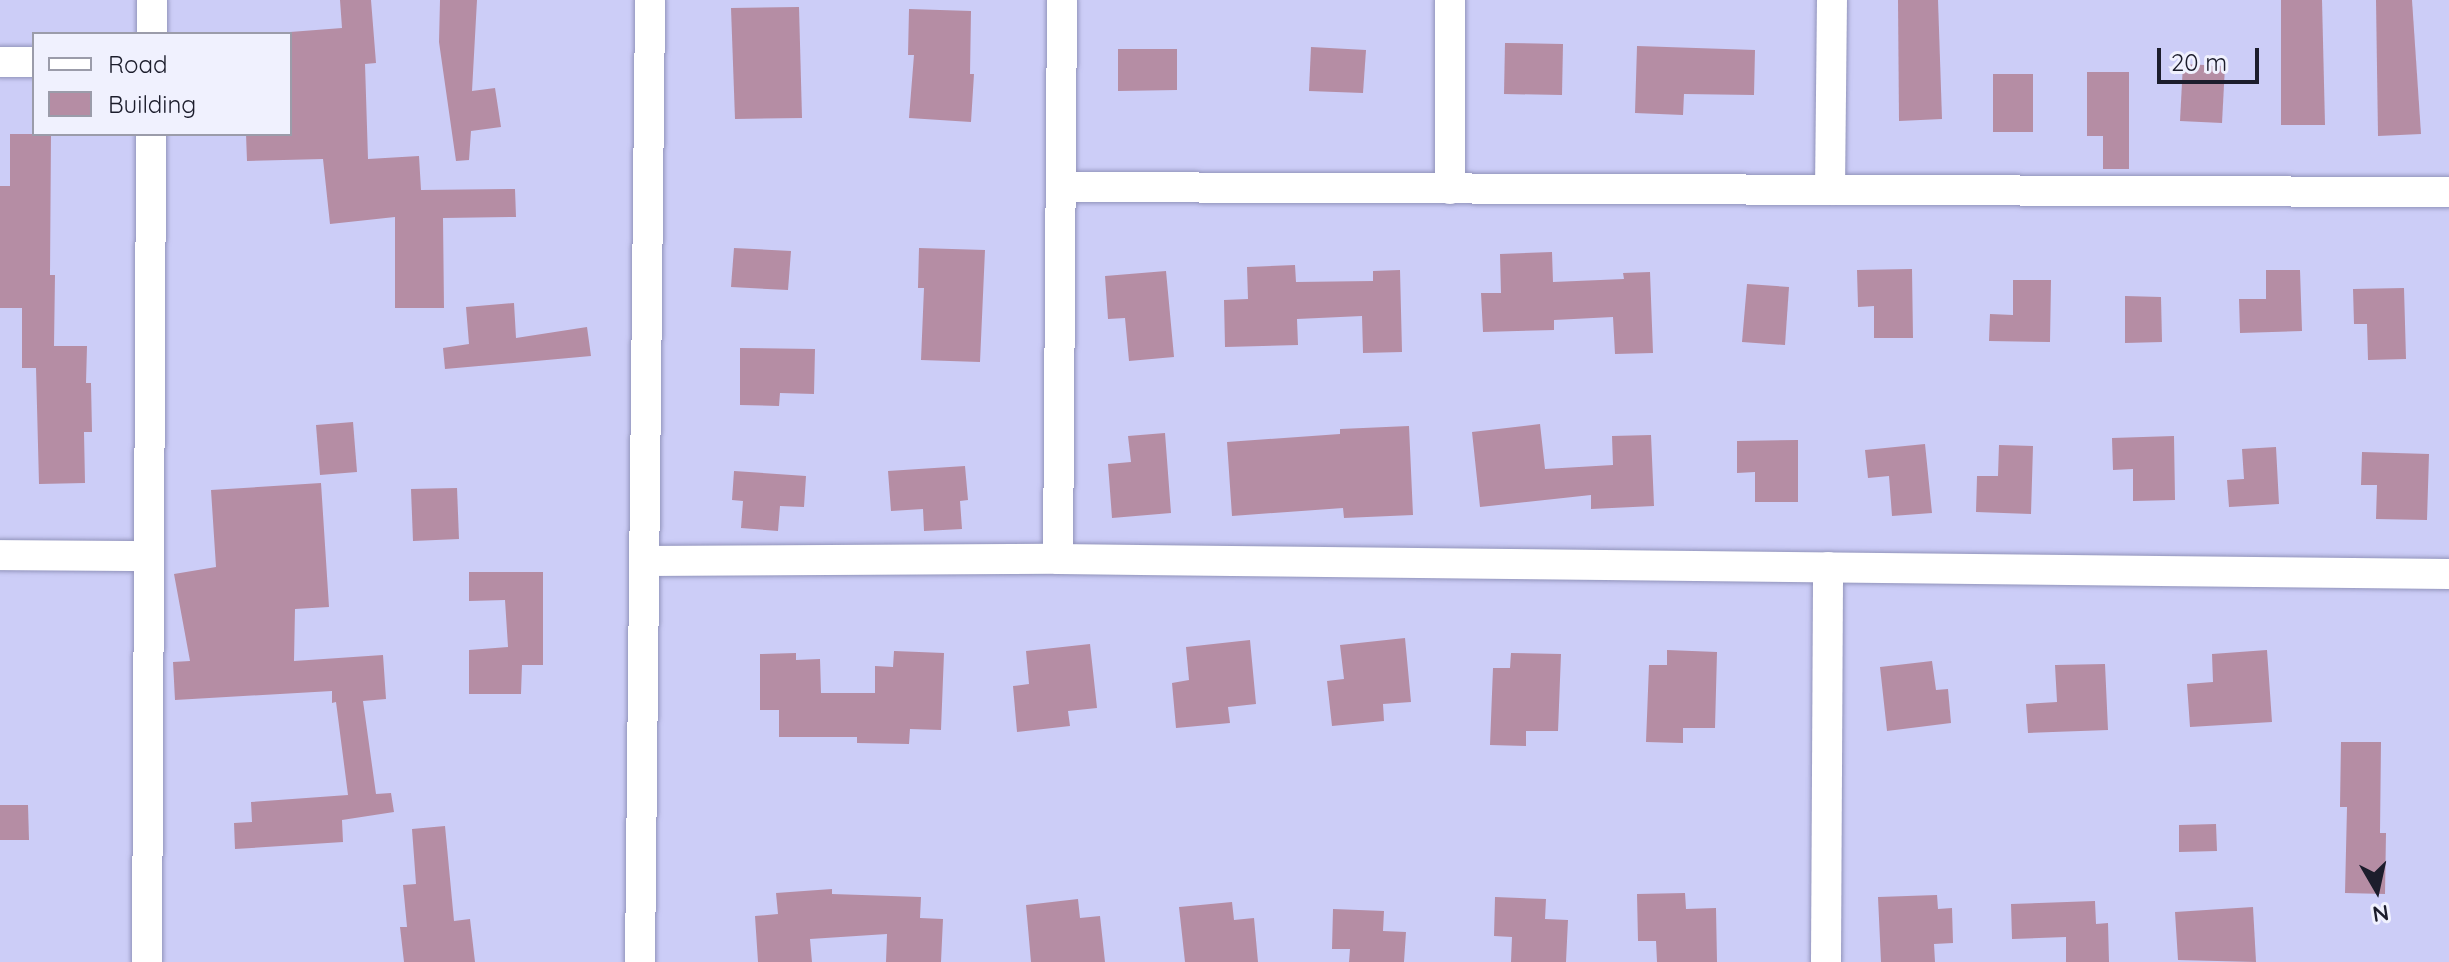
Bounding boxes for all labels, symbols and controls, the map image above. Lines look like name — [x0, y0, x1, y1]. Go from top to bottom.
legend — [32, 32, 292, 136]
scale bar — [2161, 32, 2263, 82]
text: 20 m — [2171, 47, 2227, 77]
text: Road — [108, 49, 168, 79]
text: Building — [108, 89, 196, 119]
north arrow — [2337, 850, 2417, 930]
text: N — [2371, 899, 2391, 929]

